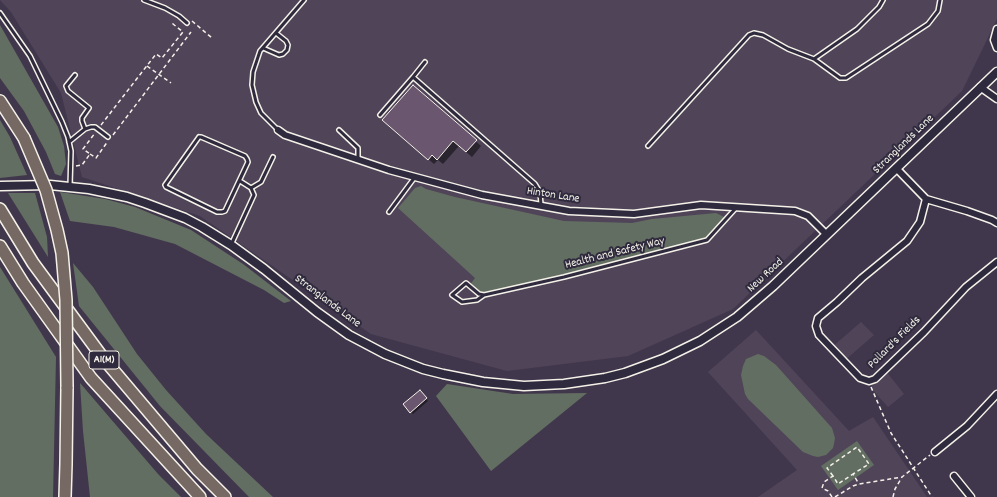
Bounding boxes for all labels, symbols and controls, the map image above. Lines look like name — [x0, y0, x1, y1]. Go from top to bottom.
street label: Stranglands Lane — [870, 112, 938, 178]
street label: Hinton Lane — [526, 185, 580, 207]
street label: Health and Safety Way — [564, 235, 666, 273]
street label: New Road — [745, 256, 787, 296]
street label: Stranglands Lane — [291, 272, 363, 332]
street label: Pollard's Fields — [866, 314, 924, 372]
road number: A1(M) — [89, 351, 119, 369]

